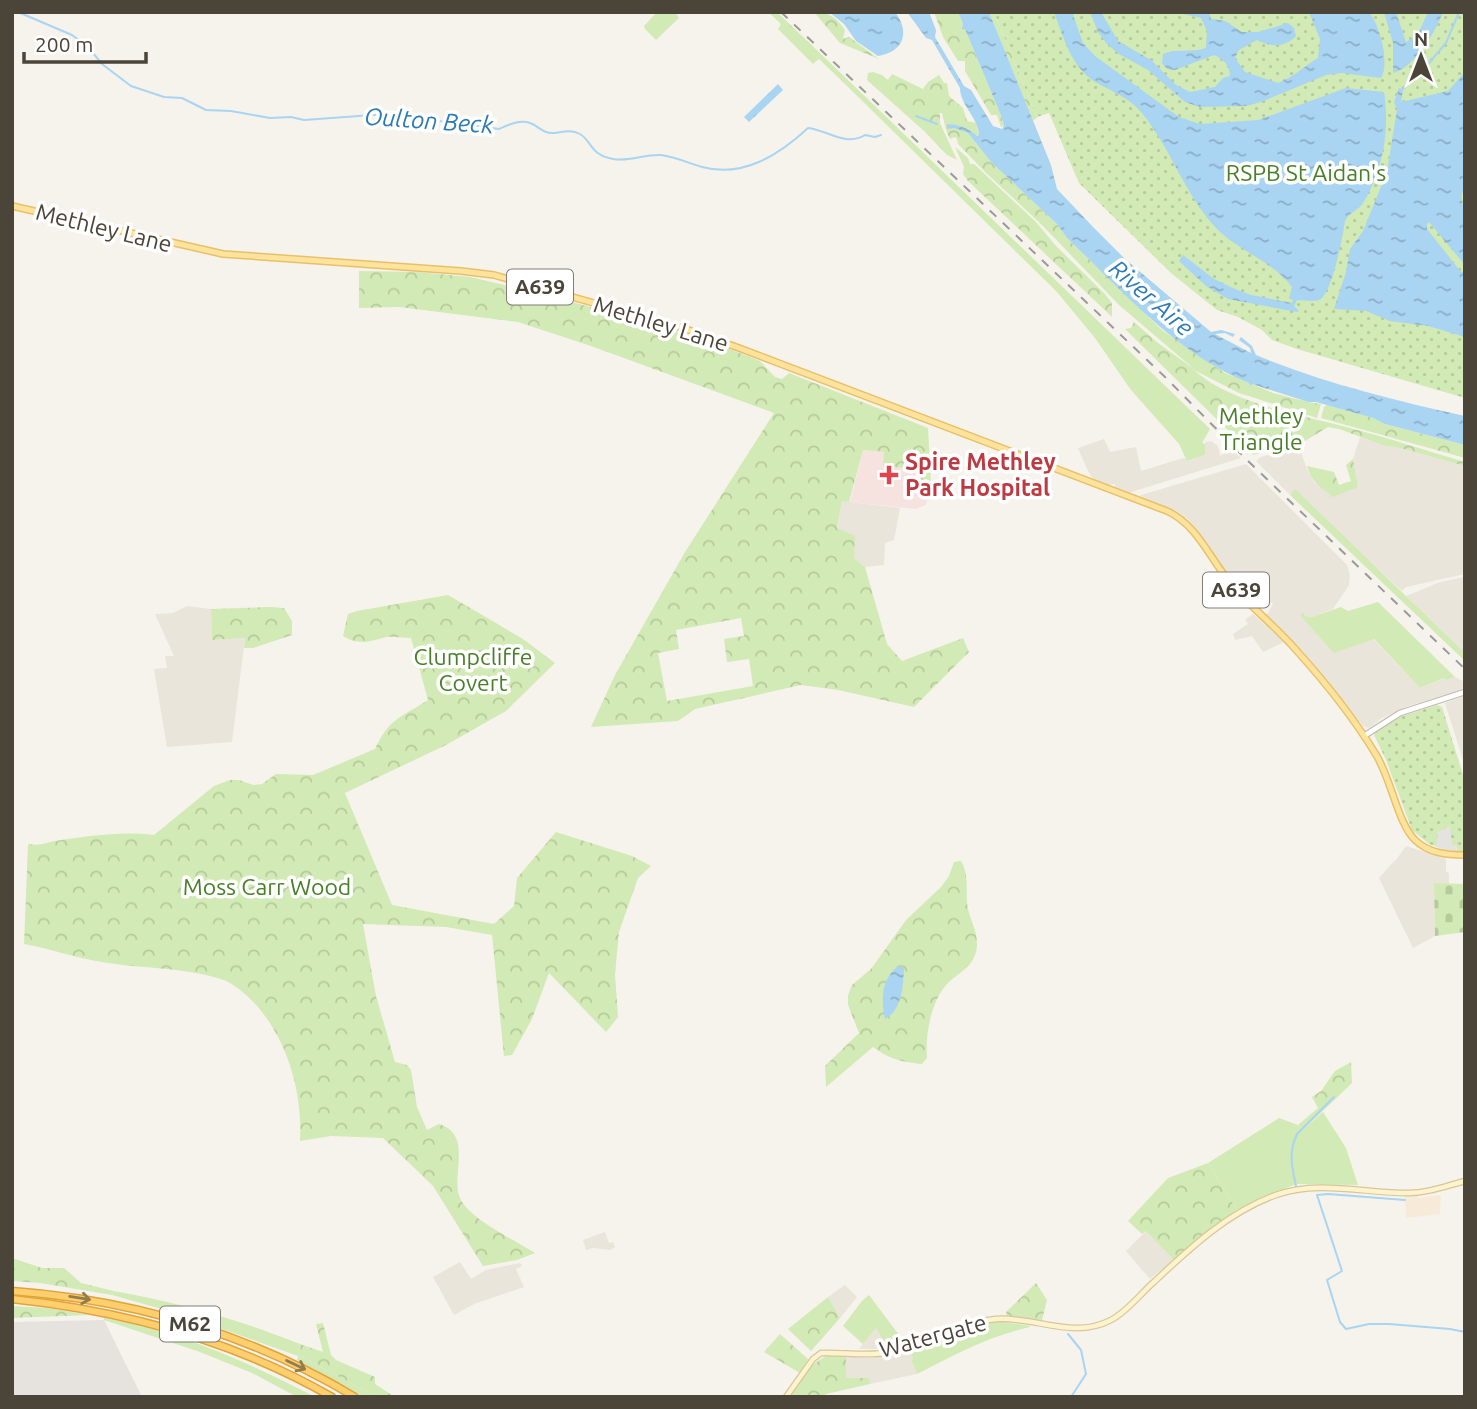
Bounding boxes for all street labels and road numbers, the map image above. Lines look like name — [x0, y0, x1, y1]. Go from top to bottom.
street label: Methley Lane — [34, 199, 175, 256]
road number: A639 — [507, 270, 573, 304]
street label: Methley Lane — [591, 291, 731, 356]
road number: A639 — [1203, 572, 1269, 608]
road number: M62 — [160, 1306, 220, 1342]
street label: Watergate — [877, 1309, 989, 1362]

